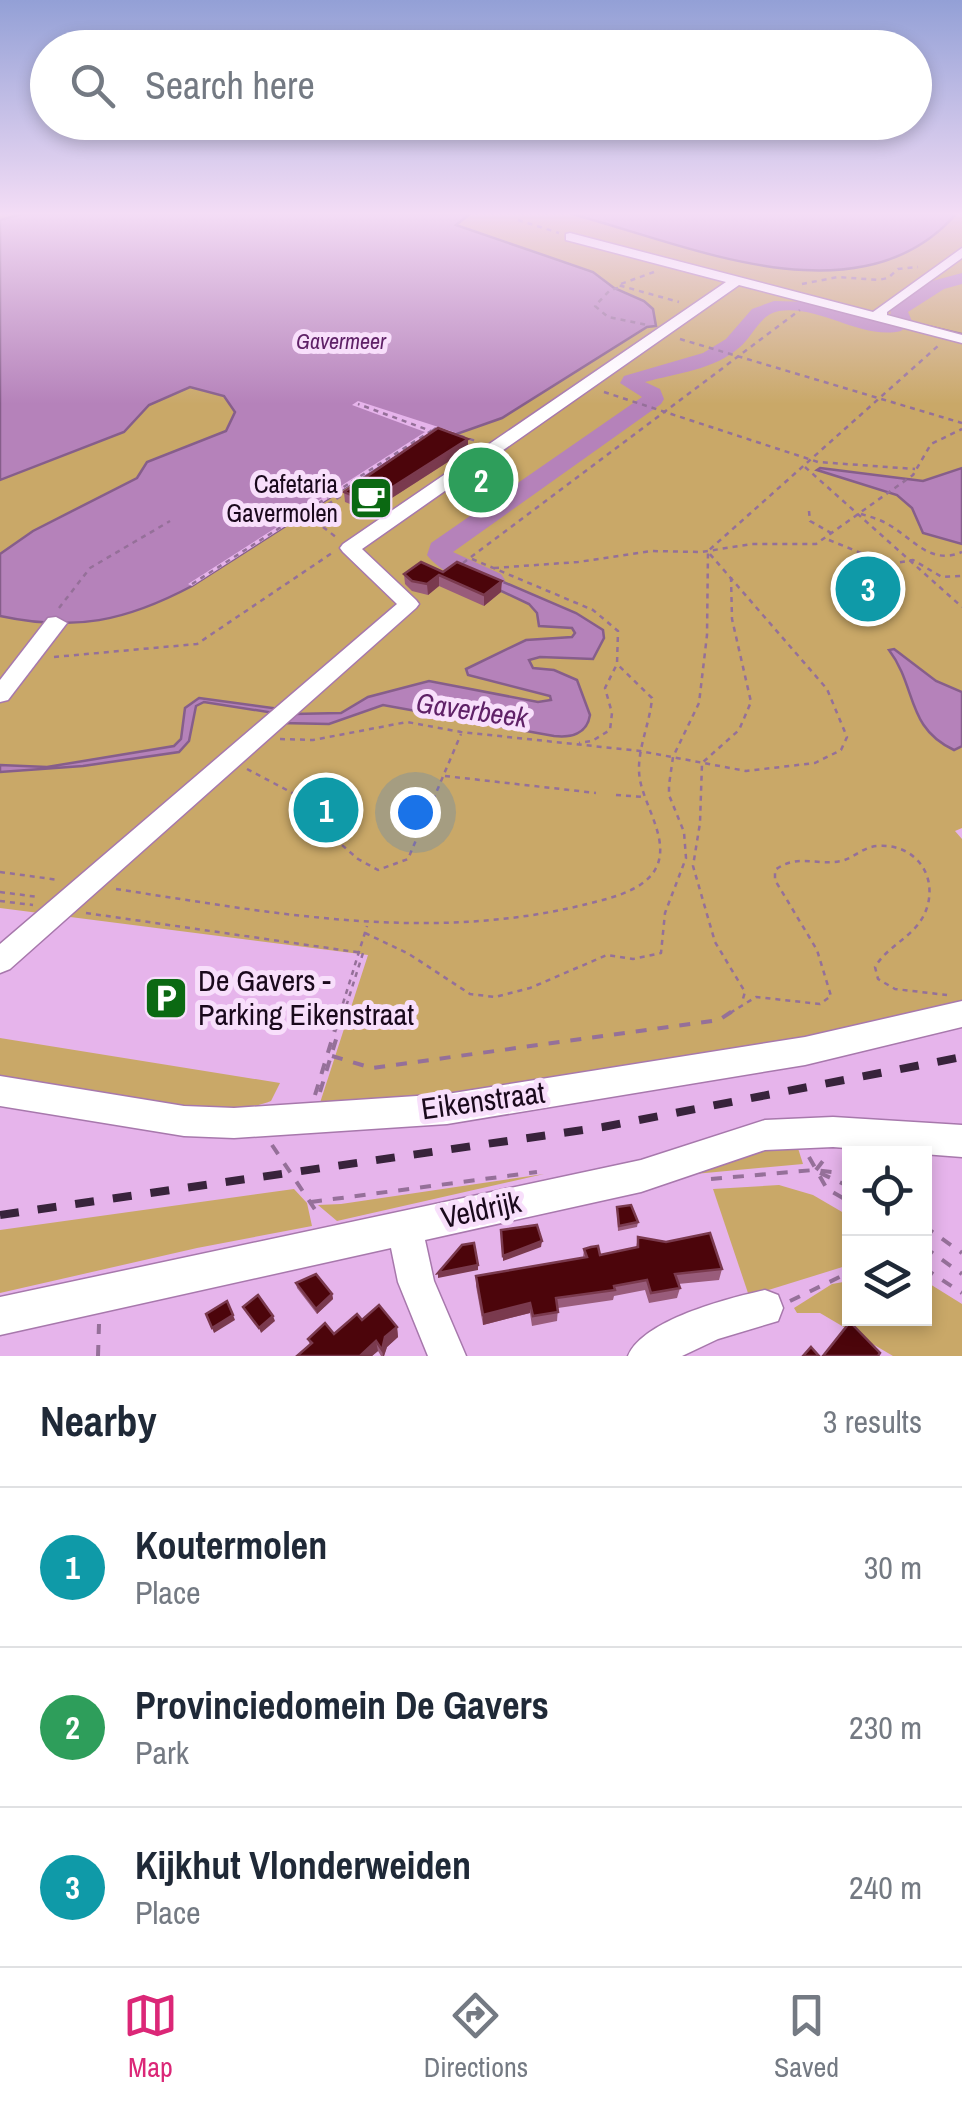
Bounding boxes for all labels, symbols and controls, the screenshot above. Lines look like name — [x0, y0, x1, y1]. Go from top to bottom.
search box — [30, 30, 932, 140]
icon: search — [65, 58, 120, 113]
text: Search here — [145, 60, 315, 111]
water label: Gavermeer — [296, 326, 387, 356]
pin: 2 — [448, 442, 514, 518]
place label: Cafetaria Gavermolen — [226, 467, 339, 530]
cafe icon: Cafetaria Gavermolen — [348, 475, 394, 521]
pin: 3 — [836, 552, 900, 626]
water label: Gaverbeek — [414, 683, 532, 737]
pin: 1 — [294, 772, 358, 848]
your location — [390, 787, 441, 838]
place label: De Gavers - Parking Eikenstraat — [198, 960, 414, 1034]
parking icon: De Gavers - Parking Eikenstraat — [143, 975, 189, 1021]
street label: Eikenstraat — [418, 1072, 547, 1128]
map controls — [842, 1146, 932, 1326]
button: locate — [842, 1146, 932, 1236]
street label: Veldrijk — [437, 1181, 525, 1237]
button: layers — [842, 1236, 932, 1326]
text: Nearby — [40, 1393, 157, 1449]
text: 3 results — [823, 1400, 922, 1443]
text: Koutermolen — [135, 1520, 327, 1571]
text: 1 — [65, 1546, 80, 1589]
text: 30 m — [864, 1546, 922, 1589]
text: Place — [135, 1571, 201, 1614]
text: Provinciedomein De Gavers — [135, 1680, 549, 1731]
text: 2 — [65, 1706, 80, 1749]
text: 230 m — [849, 1706, 922, 1749]
text: Park — [135, 1731, 189, 1774]
text: Kijkhut Vlonderweiden — [135, 1840, 471, 1891]
text: 3 — [65, 1866, 80, 1909]
text: 240 m — [849, 1866, 922, 1909]
text: Place — [135, 1891, 201, 1934]
tab: Map — [123, 1988, 178, 2086]
tab: Directions — [424, 1988, 528, 2086]
tab: Saved — [774, 1988, 839, 2086]

